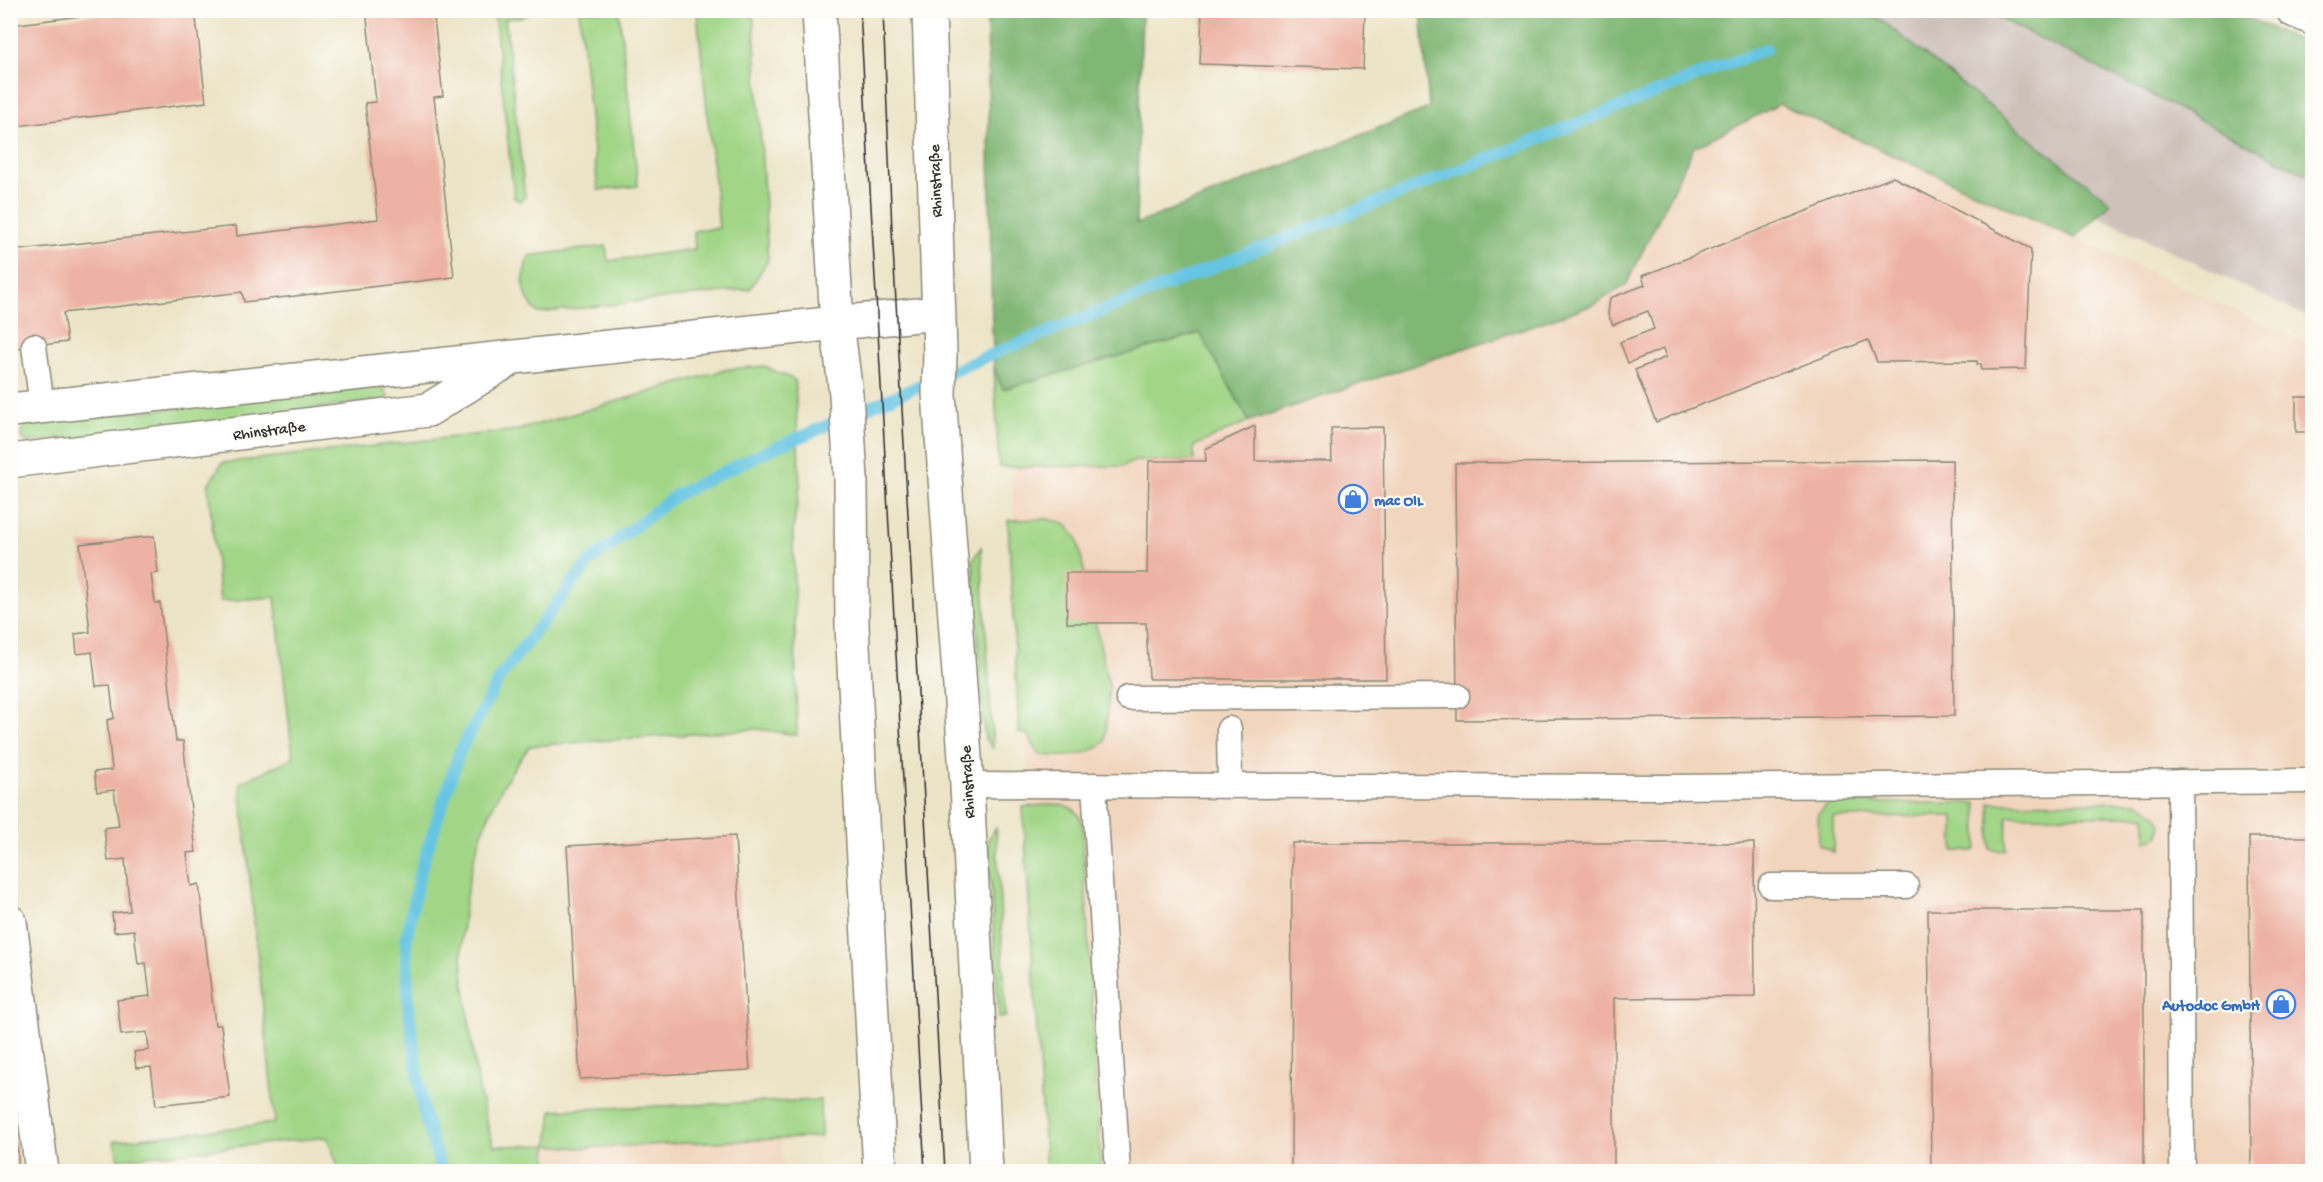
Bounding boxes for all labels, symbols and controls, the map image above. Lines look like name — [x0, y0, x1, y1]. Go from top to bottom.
street label: Rhinstraße — [927, 143, 948, 218]
street label: Rhinstraße — [232, 419, 308, 446]
shop icon: mac OIL — [1337, 483, 1369, 515]
place label: mac OIL — [1374, 493, 1424, 512]
street label: Rhinstraße — [958, 744, 981, 819]
shop icon: Autodoc GmbH — [2265, 988, 2297, 1020]
place label: Autodoc GmbH — [2161, 998, 2261, 1017]

